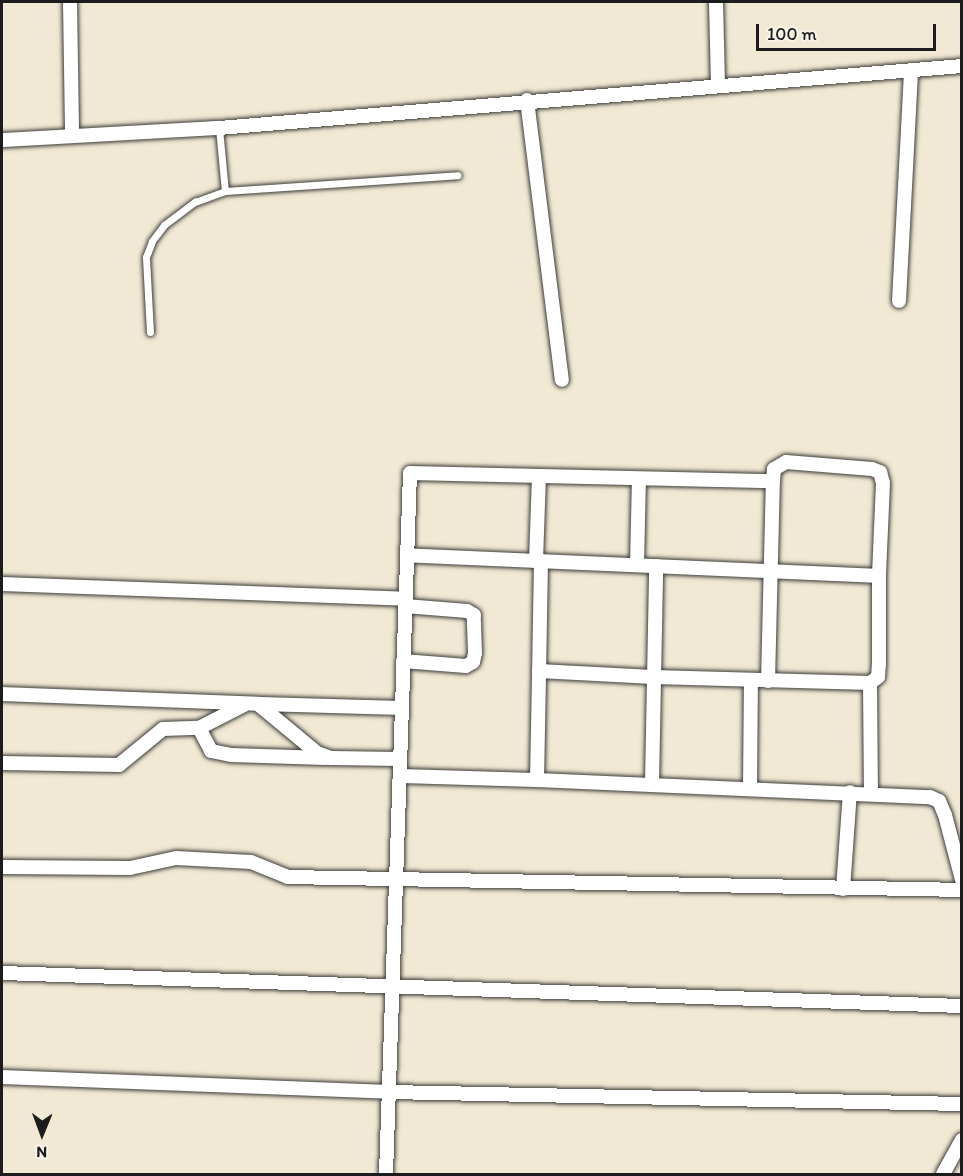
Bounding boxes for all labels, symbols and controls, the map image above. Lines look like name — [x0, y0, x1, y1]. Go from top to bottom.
scale bar — [759, 12, 939, 50]
text: 100 m — [767, 23, 817, 45]
north arrow — [12, 1104, 72, 1164]
text: N — [36, 1143, 47, 1162]

